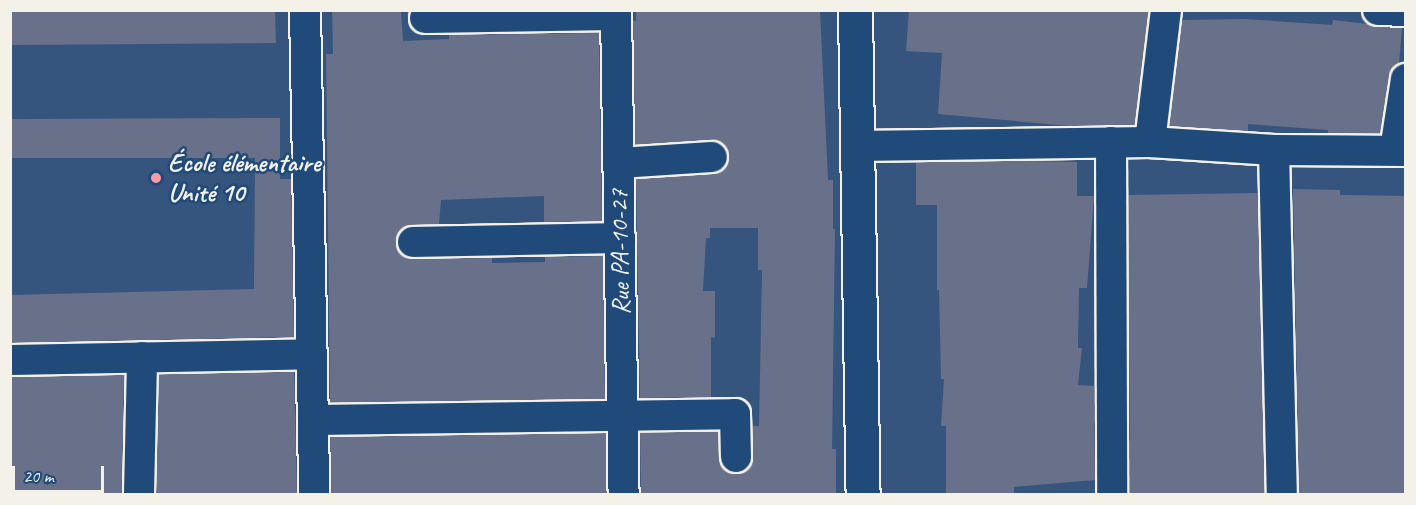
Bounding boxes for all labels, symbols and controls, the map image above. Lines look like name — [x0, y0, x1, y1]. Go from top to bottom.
place label: École élémentaire Unité 10 — [168, 147, 320, 208]
marker: École élémentaire Unité 10 — [149, 171, 163, 185]
street label: Rue PA-10-27 — [603, 189, 637, 315]
scale bar — [15, 454, 106, 492]
text: 20 m — [23, 465, 54, 487]

